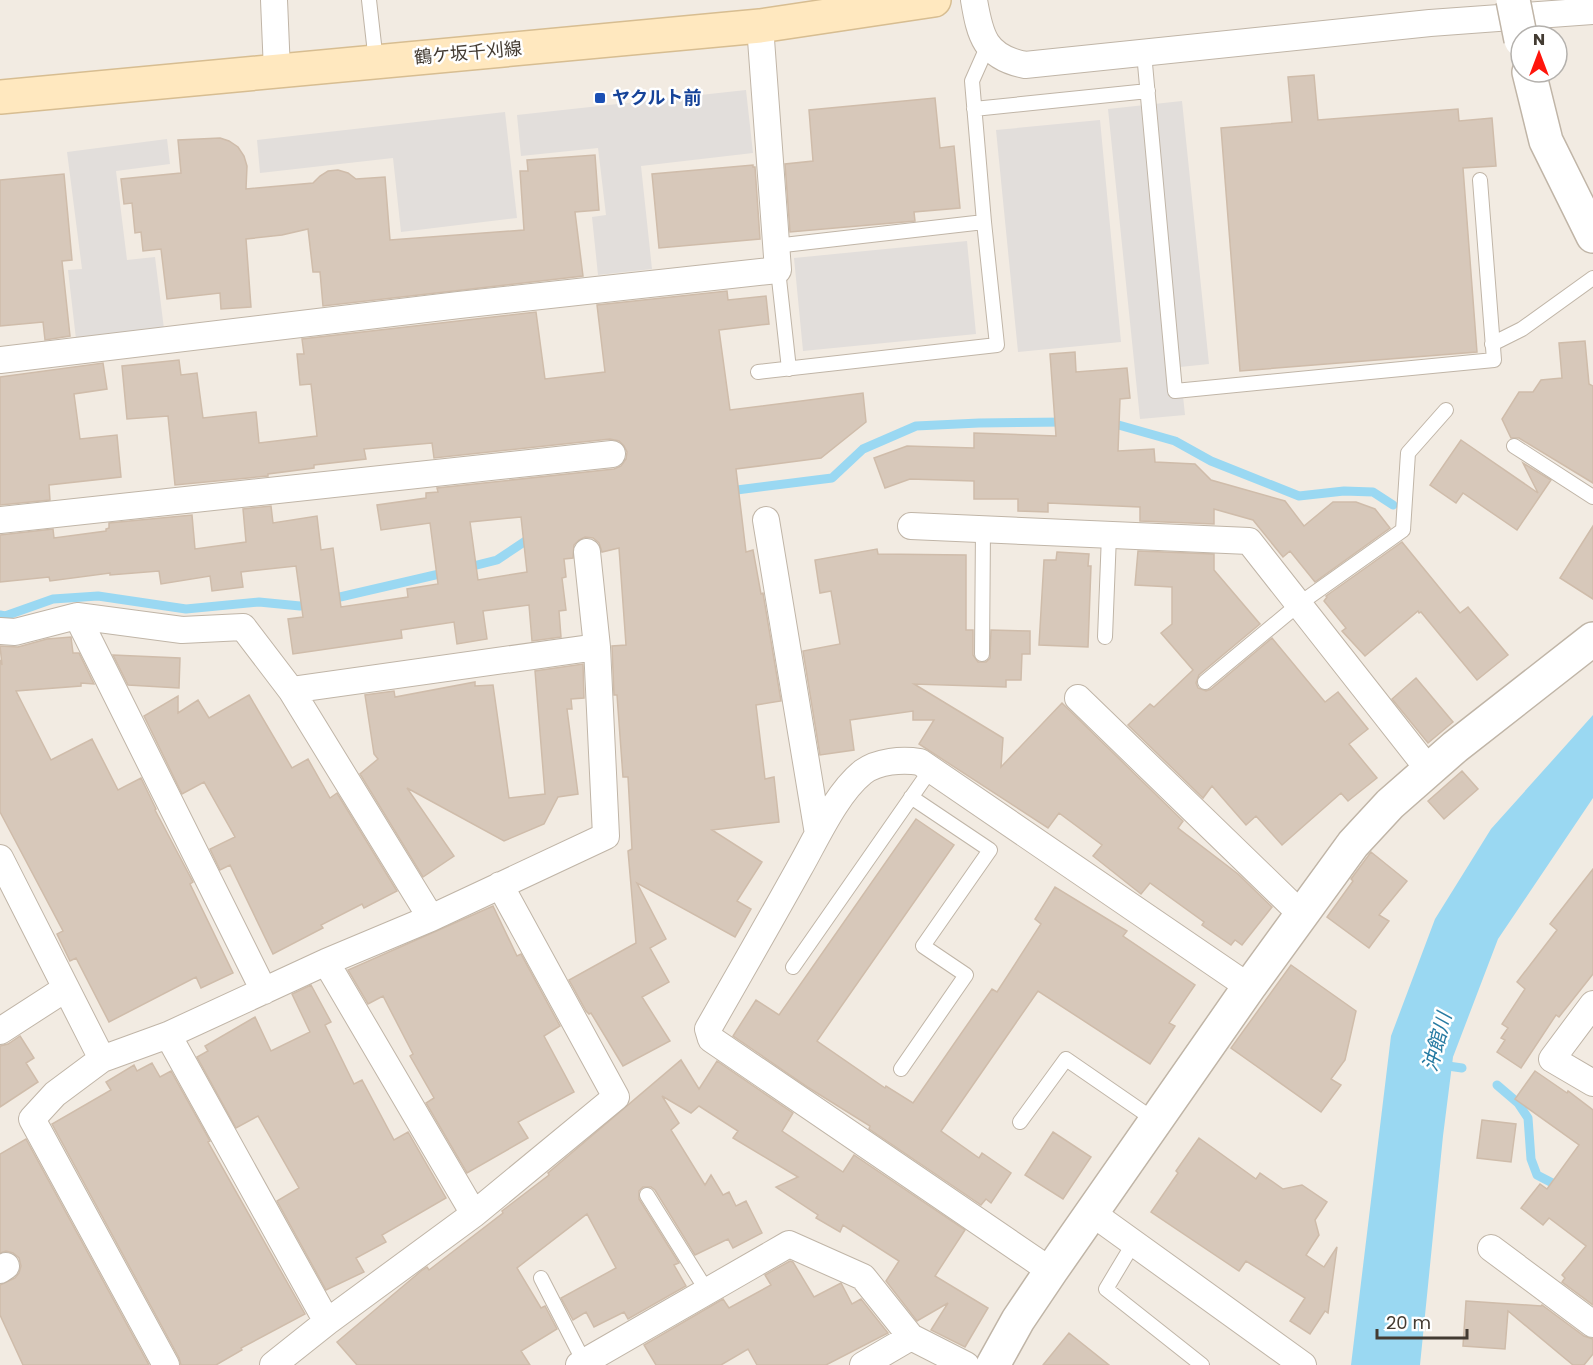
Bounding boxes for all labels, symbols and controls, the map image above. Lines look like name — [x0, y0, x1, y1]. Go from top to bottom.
north arrow — [1509, 24, 1569, 84]
text: N — [1533, 28, 1545, 51]
street label: 鶴ケ坂千刈線 — [413, 35, 523, 70]
place label: ヤクルト前 — [612, 85, 701, 110]
marker: ヤクルト前 — [593, 91, 607, 105]
water label: 沖館川 — [1416, 1007, 1459, 1075]
scale bar — [1377, 1302, 1467, 1340]
text: 20 m — [1386, 1310, 1431, 1335]

